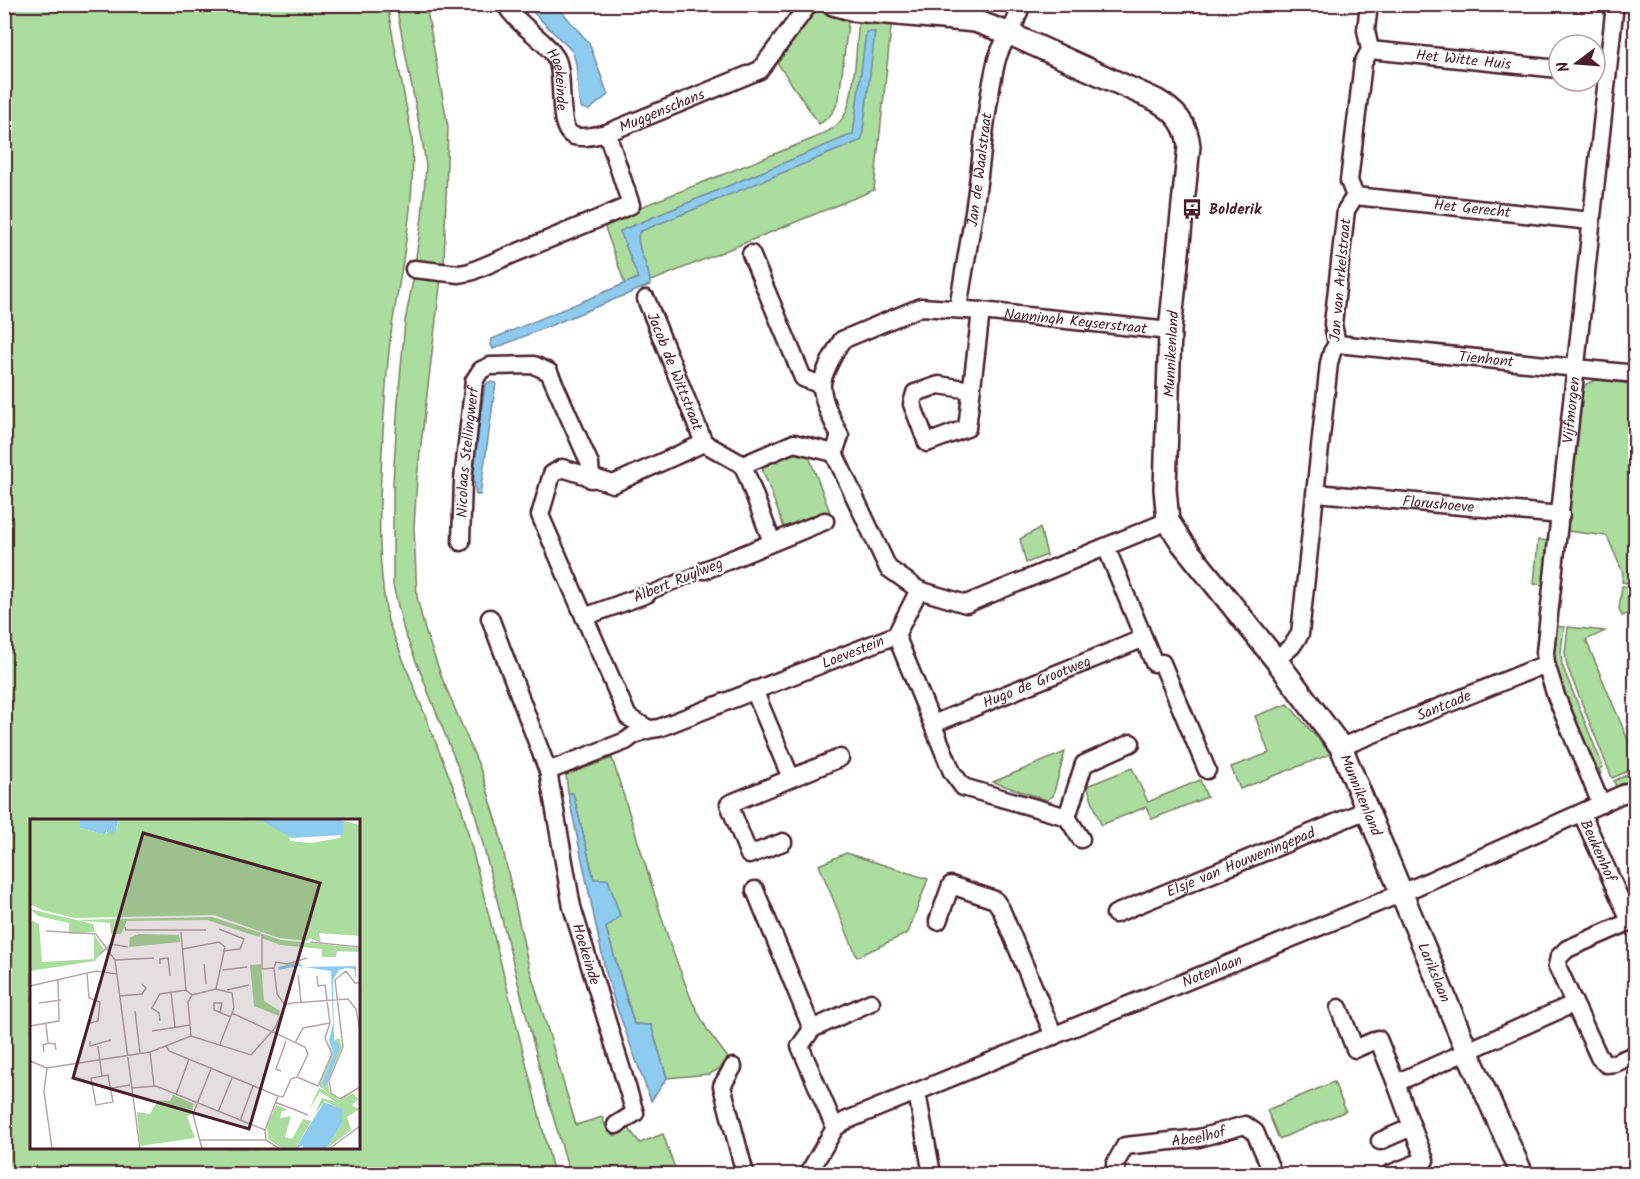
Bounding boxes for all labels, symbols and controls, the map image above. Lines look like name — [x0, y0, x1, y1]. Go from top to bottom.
north arrow — [1547, 33, 1607, 93]
street label: Hoekeinde — [540, 43, 573, 112]
street label: Het Witte Huis — [1415, 44, 1513, 77]
text: N — [1551, 58, 1577, 75]
street label: Muggenschans — [616, 83, 709, 140]
street label: Jan de Waalstraat — [961, 111, 1000, 229]
street label: Het Gerecht — [1433, 193, 1512, 225]
bus stop icon: Bolderik — [1180, 197, 1204, 221]
place label: Bolderik — [1209, 198, 1262, 222]
street label: Jan van Arkelstraat — [1324, 217, 1358, 343]
street label: Nanningh Keyserstraat — [1003, 303, 1149, 342]
street label: Jacob de Wittstraat — [640, 309, 709, 435]
street label: Munnikenland — [1158, 310, 1186, 398]
street label: Tienhont — [1458, 345, 1515, 375]
street label: Vijfmorgen — [1557, 376, 1588, 444]
street label: Nicolaas Stellingwerf — [451, 384, 486, 518]
street label: Florushoeve — [1402, 490, 1475, 520]
street label: Albert Ruylweg — [630, 552, 727, 610]
street label: Loevestein — [818, 630, 888, 676]
street label: Hugo de Grootweg — [979, 650, 1095, 716]
street label: Santcade — [1413, 684, 1475, 728]
street label: Munnikenland — [1332, 751, 1388, 840]
street label: Beukenhof — [1573, 816, 1622, 887]
inset map — [30, 819, 360, 1149]
street label: Elsje van Houweningepad — [1163, 821, 1320, 904]
street label: Hoekeinde — [565, 921, 606, 988]
street label: Larikslaan — [1410, 939, 1457, 1006]
street label: Notenlaan — [1178, 949, 1246, 995]
street label: Abeelhof — [1170, 1120, 1230, 1154]

